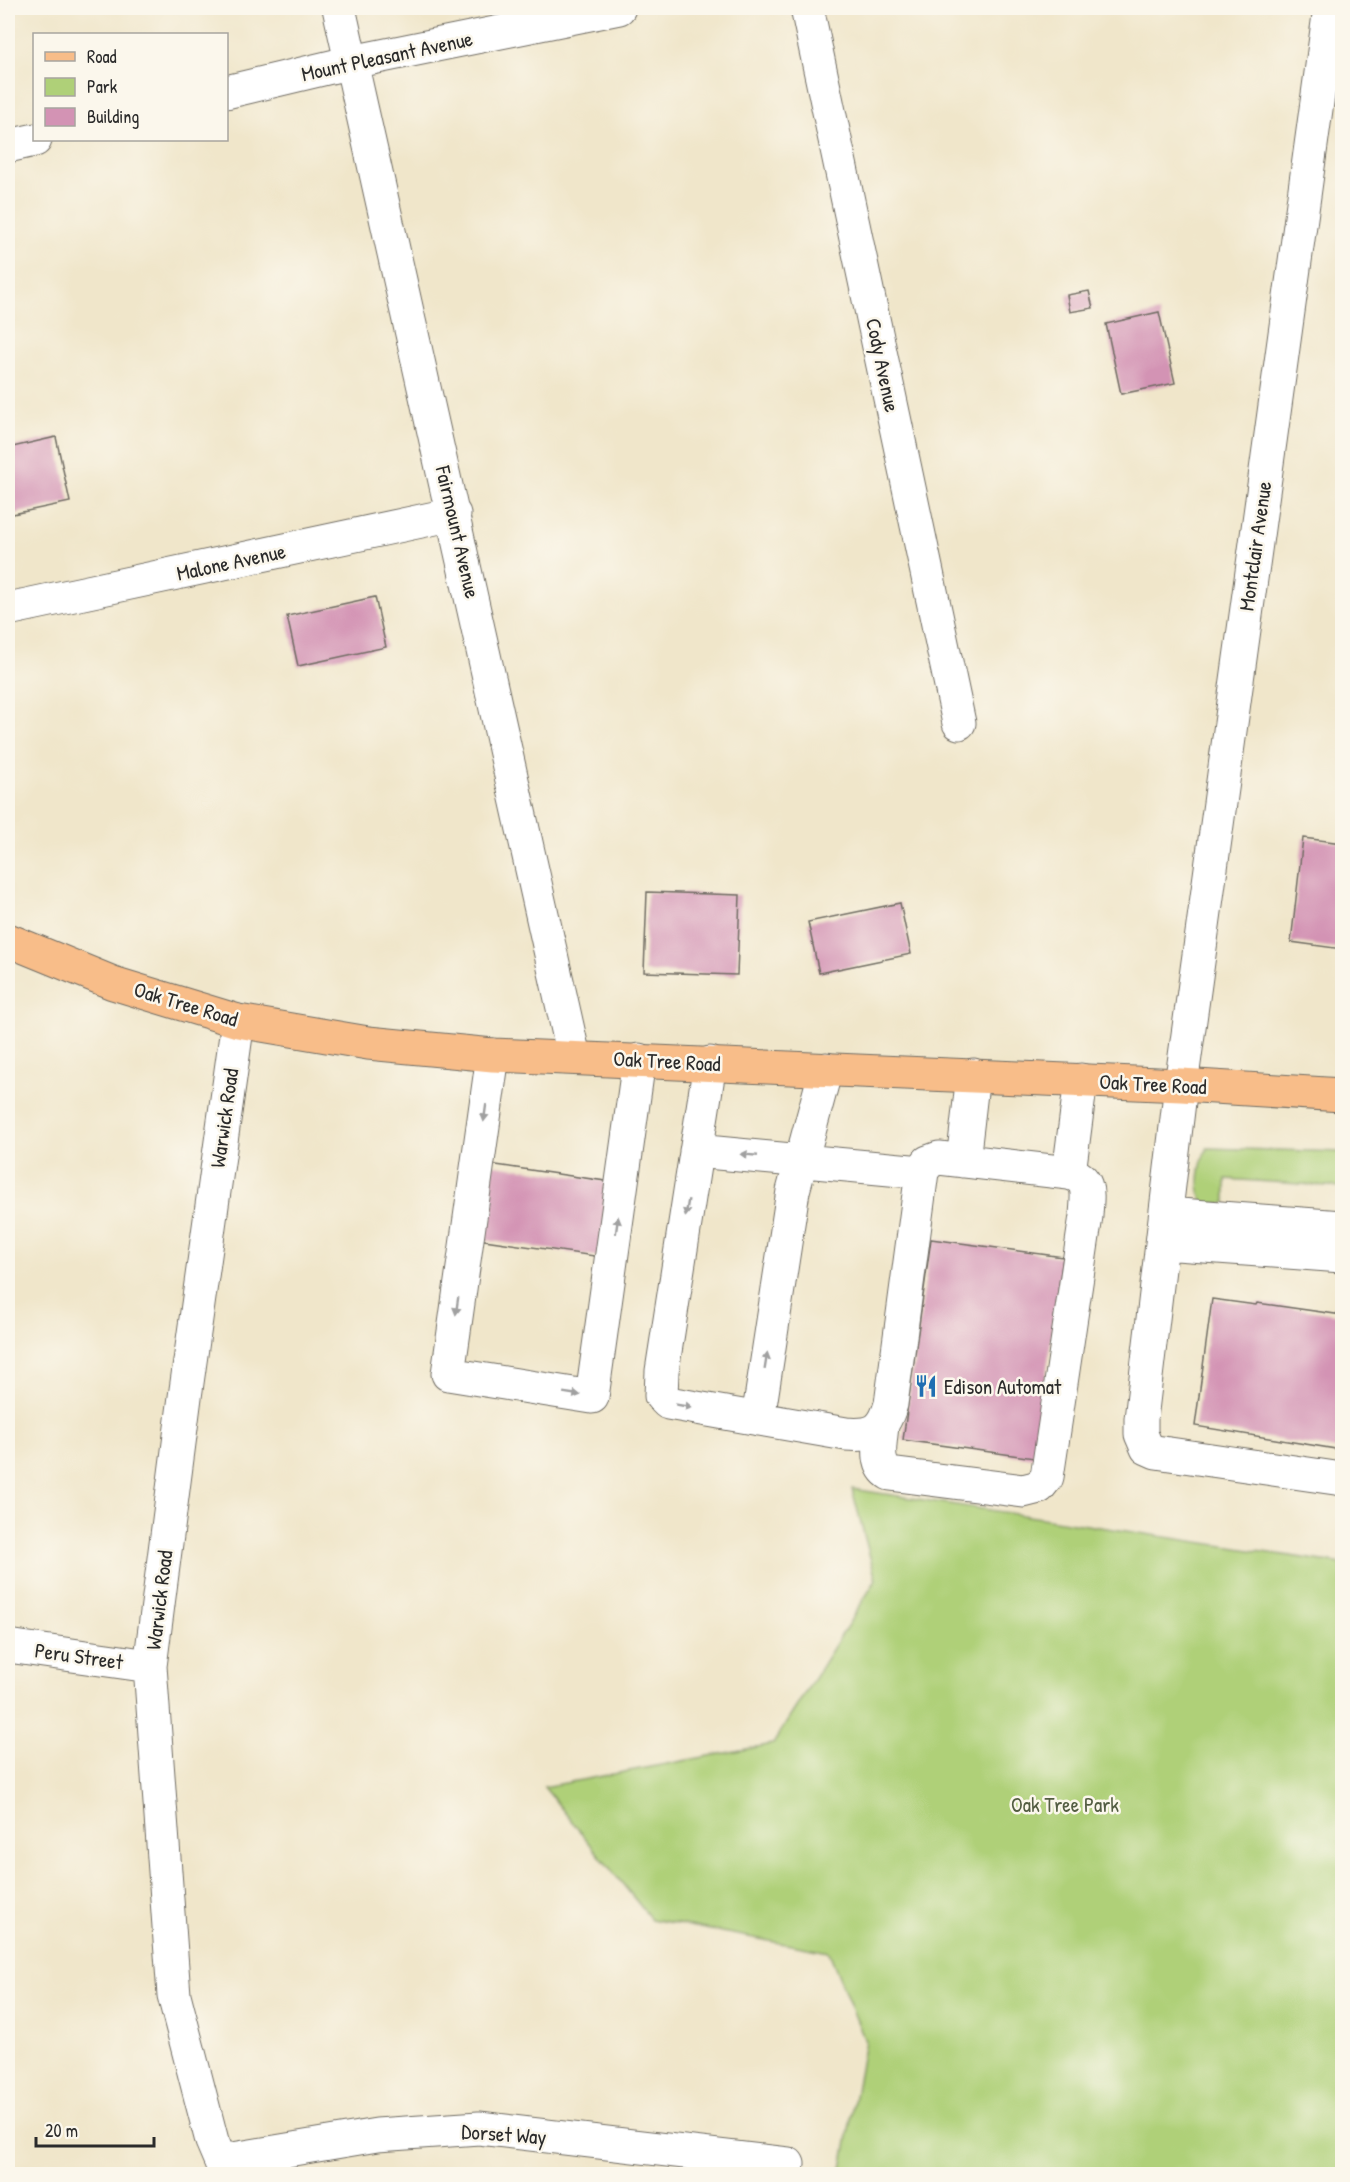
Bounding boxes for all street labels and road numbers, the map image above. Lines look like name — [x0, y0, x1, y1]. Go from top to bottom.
street label: Mount Pleasant Avenue — [299, 24, 475, 88]
street label: Cody Avenue — [859, 315, 907, 415]
street label: Fairmount Avenue — [428, 462, 487, 601]
street label: Montclair Avenue — [1232, 479, 1278, 613]
street label: Malone Avenue — [174, 536, 288, 588]
street label: Oak Tree Road — [130, 974, 242, 1034]
street label: Oak Tree Road — [613, 1044, 721, 1078]
street label: Warwick Road — [203, 1067, 245, 1169]
street label: Oak Tree Road — [1099, 1067, 1207, 1101]
street label: Warwick Road — [139, 1549, 179, 1651]
street label: Peru Street — [33, 1635, 126, 1677]
street label: Dorset Way — [461, 2117, 548, 2151]

